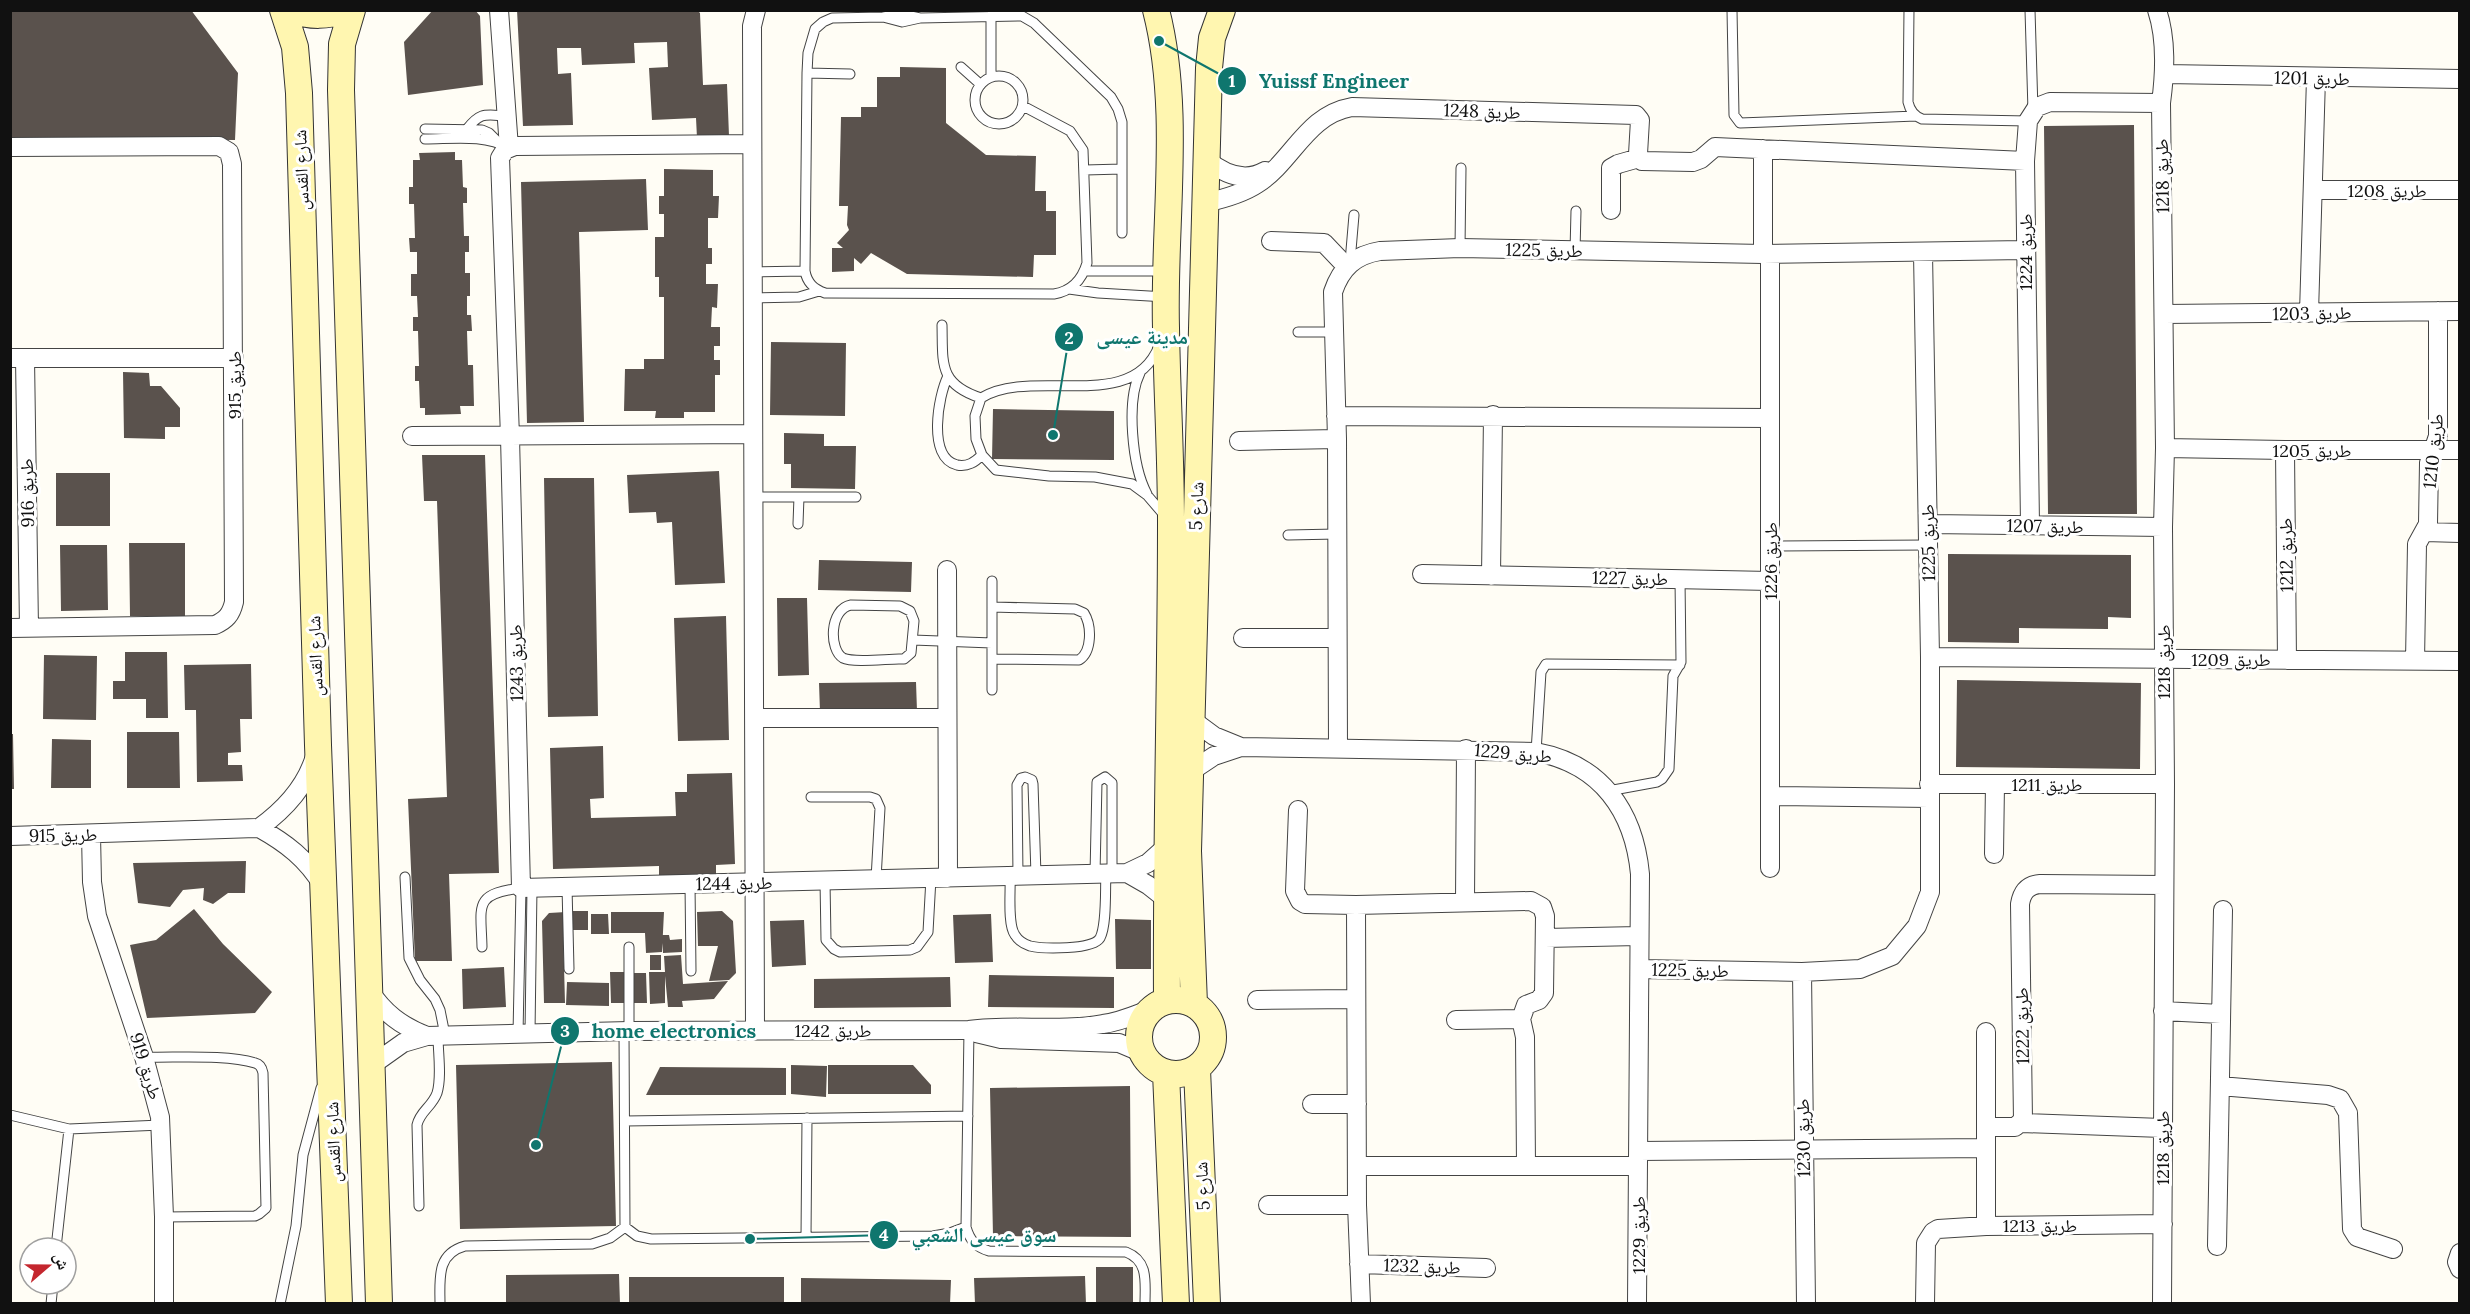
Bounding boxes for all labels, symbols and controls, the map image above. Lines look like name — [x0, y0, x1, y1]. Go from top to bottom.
callout: Yuissf Engineer — [1217, 62, 1421, 100]
street label: طريق 1201 — [2274, 66, 2350, 90]
text: Yuissf Engineer — [1259, 68, 1409, 93]
text: 1 — [1228, 69, 1236, 92]
street label: طريق 1248 — [1443, 98, 1521, 124]
street label: شارع القدس — [288, 129, 314, 211]
street label: طريق 1218 — [2150, 139, 2174, 213]
street label: طريق 1208 — [2347, 179, 2427, 202]
street label: طريق 1224 — [2014, 214, 2037, 290]
street label: طريق 1225 — [1505, 238, 1583, 262]
street label: طريق 1203 — [2272, 301, 2352, 325]
callout: مدينة عيسى — [1054, 318, 1200, 356]
text: مدينة عيسى — [1096, 324, 1188, 350]
text: 2 — [1064, 326, 1074, 349]
street label: طريق 915 — [223, 351, 246, 419]
street label: طريق 1210 — [2418, 412, 2448, 490]
street label: طريق 1205 — [2273, 439, 2351, 462]
street label: طريق 916 — [15, 458, 39, 528]
street label: شارع 5 — [1184, 481, 1208, 531]
street label: طريق 1225 — [1916, 504, 1940, 582]
street label: طريق 1207 — [2006, 514, 2084, 538]
street label: طريق 1212 — [2274, 518, 2298, 592]
street label: طريق 1226 — [1759, 522, 1782, 600]
street label: طريق 1227 — [1592, 566, 1668, 590]
street label: شارع القدس — [302, 615, 328, 697]
street label: طريق 1243 — [504, 624, 528, 702]
street label: طريق 1218 — [2152, 625, 2175, 699]
street label: طريق 1209 — [2191, 648, 2271, 671]
street label: طريق 1229 — [1473, 738, 1553, 768]
street label: طريق 1211 — [2012, 773, 2082, 796]
street label: طريق 915 — [29, 823, 97, 847]
street label: طريق 1244 — [695, 871, 773, 895]
street label: طريق 1225 — [1651, 958, 1729, 982]
street label: طريق 1222 — [2010, 987, 2034, 1065]
callout: home electronics — [550, 1012, 768, 1050]
text: home electronics — [592, 1018, 757, 1043]
text: 3 — [560, 1019, 570, 1042]
street label: طريق 1242 — [795, 1019, 871, 1042]
street label: طريق 919 — [125, 1030, 167, 1102]
street label: طريق 1230 — [1791, 1098, 1815, 1178]
street label: شارع القدس — [320, 1101, 346, 1183]
street label: طريق 1218 — [2151, 1111, 2174, 1185]
street label: شارع 5 — [1189, 1161, 1215, 1211]
street label: طريق 1229 — [1627, 1196, 1650, 1274]
street label: طريق 1213 — [2003, 1214, 2077, 1237]
callout: سوق عيسى الشعبي — [869, 1216, 1068, 1254]
text: سوق عيسى الشعبي — [911, 1222, 1057, 1251]
text: 4 — [879, 1223, 889, 1246]
north arrow — [18, 1236, 78, 1296]
text: ش — [50, 1249, 74, 1272]
street label: طريق 1232 — [1383, 1253, 1461, 1279]

